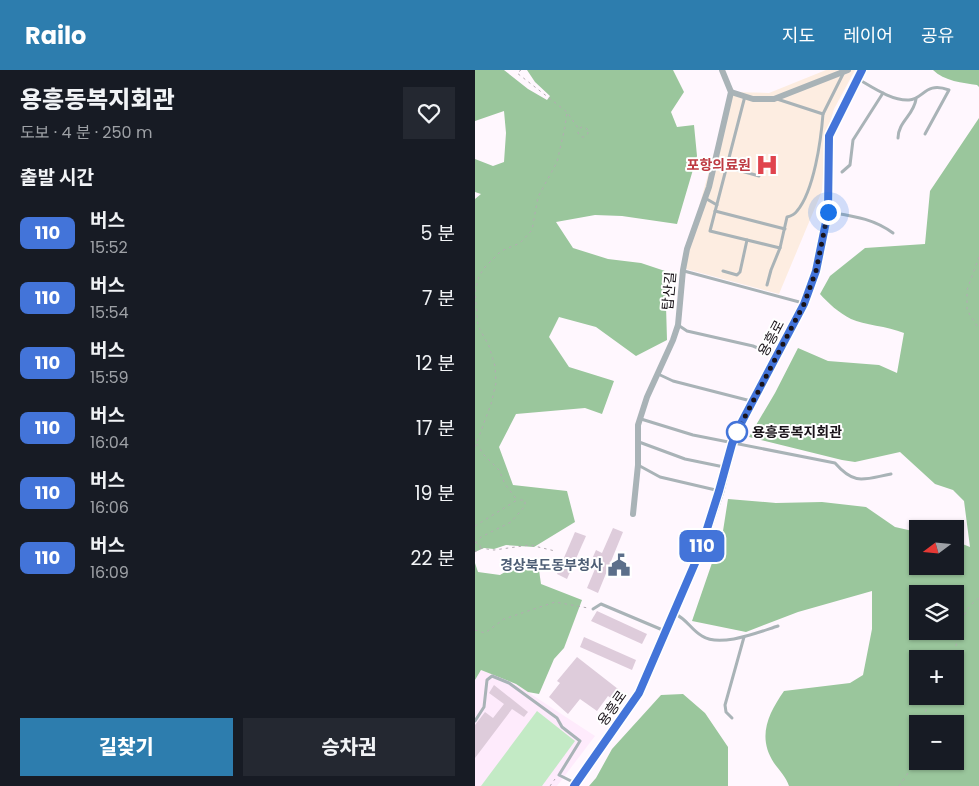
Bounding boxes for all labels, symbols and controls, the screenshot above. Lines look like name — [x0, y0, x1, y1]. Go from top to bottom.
text: Railo — [25, 19, 86, 52]
text: 지도 — [782, 23, 815, 48]
text: 레이어 — [843, 23, 893, 48]
text: 공유 — [921, 23, 954, 48]
text: 용흥동복지회관 — [20, 83, 175, 116]
button: heart — [403, 87, 455, 139]
text: 도보 · 4 분 · 250 m — [20, 121, 152, 144]
hospital icon: 포항의료원 — [754, 152, 780, 178]
place label: 포항의료원 — [687, 155, 751, 175]
text: 출발 시간 — [20, 164, 94, 191]
your location — [816, 200, 841, 225]
text: 버스 — [90, 207, 125, 234]
text: 110 — [35, 220, 60, 245]
text: 5 분 — [421, 220, 455, 247]
text: 15:52 — [90, 236, 128, 259]
street label: 탑산길 — [657, 271, 681, 311]
text: 버스 — [90, 272, 125, 299]
text: 110 — [35, 285, 60, 310]
text: 7 분 — [422, 285, 455, 312]
text: 15:54 — [90, 301, 129, 324]
street label: 용흥로 — [753, 316, 789, 360]
text: 버스 — [90, 337, 125, 364]
text: 110 — [35, 350, 60, 375]
text: 12 분 — [415, 350, 455, 377]
text: 15:59 — [90, 366, 129, 389]
text: 버스 — [90, 402, 125, 429]
text: 110 — [35, 415, 60, 440]
text: 17 분 — [416, 415, 455, 442]
marker: 용흥동복지회관 — [726, 421, 748, 443]
place label: 용흥동복지회관 — [752, 422, 842, 442]
text: 16:04 — [90, 431, 129, 454]
text: 버스 — [90, 467, 125, 494]
text: 110 — [35, 480, 60, 505]
text: 19 분 — [414, 480, 455, 507]
text: 16:06 — [90, 496, 129, 519]
north arrow — [909, 520, 964, 575]
map controls — [909, 520, 964, 770]
line badge: 110 — [673, 530, 731, 562]
text: 버스 — [90, 532, 125, 559]
text: 110 — [689, 533, 715, 558]
text: 110 — [35, 545, 60, 570]
text: 22 분 — [411, 545, 455, 572]
public building icon: 경상북도동부청사 — [606, 552, 632, 578]
place label: 경상북도동부청사 — [500, 555, 603, 575]
text: 16:09 — [90, 561, 129, 584]
button: layers — [909, 585, 964, 640]
button: + — [909, 650, 964, 705]
street label: 용흥로 — [593, 686, 631, 730]
button: − — [909, 715, 964, 770]
button: 길찾기 — [20, 718, 233, 776]
button: 승차권 — [243, 718, 455, 776]

